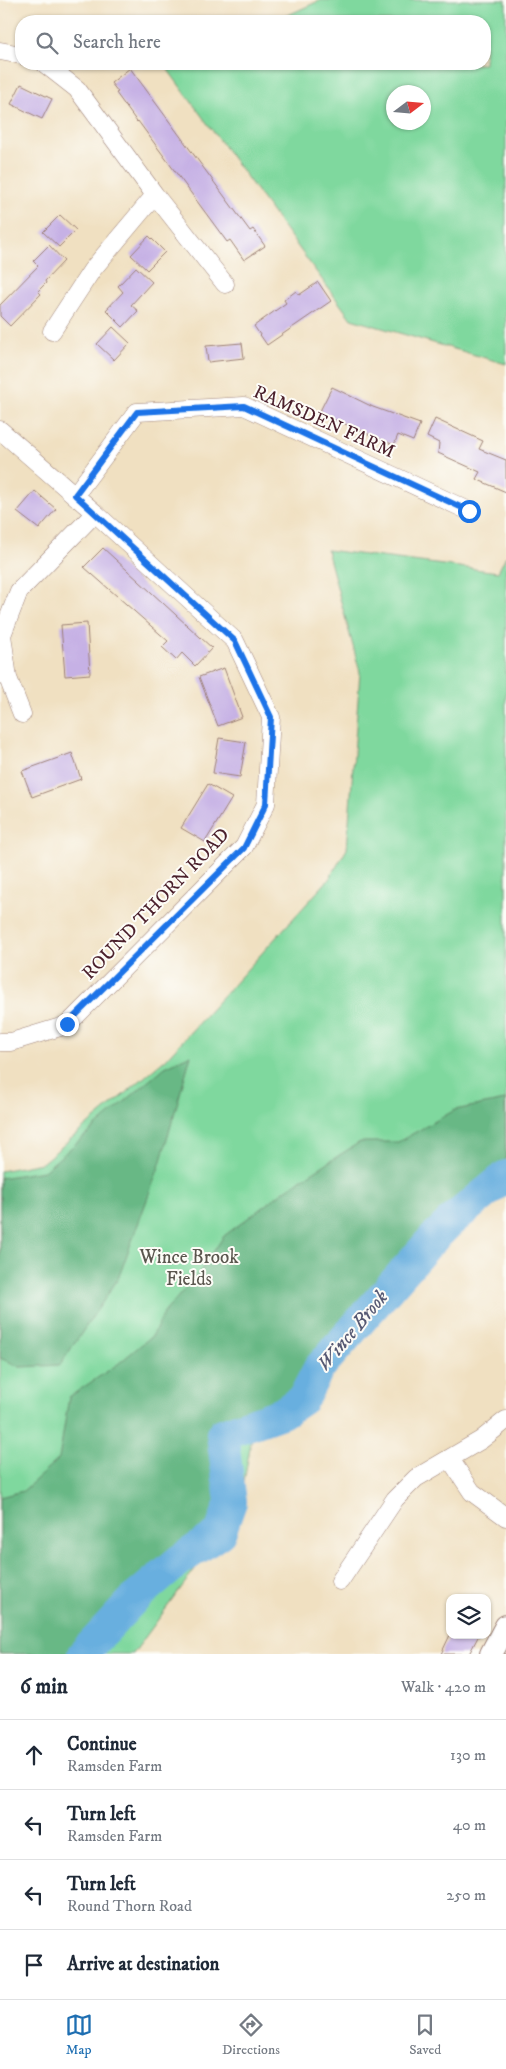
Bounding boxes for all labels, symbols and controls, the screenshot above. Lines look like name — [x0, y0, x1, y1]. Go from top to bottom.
search box — [15, 15, 491, 70]
icon: search — [33, 29, 61, 57]
text: Search here — [73, 31, 161, 54]
north arrow — [386, 85, 431, 130]
street label: RAMSDEN FARM — [250, 381, 398, 463]
route start — [458, 500, 481, 523]
street label: ROUND THORN ROAD — [78, 823, 234, 985]
route end — [56, 1013, 79, 1036]
park label: Wince Brook Fields — [138, 1246, 239, 1291]
water label: Wince Brook — [312, 1285, 394, 1377]
map controls — [446, 1594, 491, 1639]
button: layers — [446, 1594, 491, 1639]
text: 6 min — [20, 1674, 68, 1700]
text: Walk · 420 m — [401, 1677, 486, 1697]
text: Continue — [67, 1733, 137, 1756]
icon: ahead — [20, 1741, 48, 1769]
text: 130 m — [450, 1745, 486, 1765]
text: Ramsden Farm — [67, 1756, 162, 1776]
text: Turn left — [67, 1803, 136, 1826]
icon: left — [20, 1811, 48, 1839]
text: 40 m — [453, 1815, 486, 1835]
text: Ramsden Farm — [67, 1826, 162, 1846]
text: Turn left — [67, 1873, 136, 1896]
icon: left — [20, 1881, 48, 1909]
text: 250 m — [446, 1885, 486, 1905]
text: Round Thorn Road — [67, 1896, 192, 1916]
icon: arrive — [20, 1951, 48, 1979]
text: Arrive at destination — [67, 1953, 219, 1976]
tab: Map — [65, 2011, 93, 2059]
tab: Directions — [222, 2011, 280, 2059]
tab: Saved — [409, 2011, 441, 2059]

